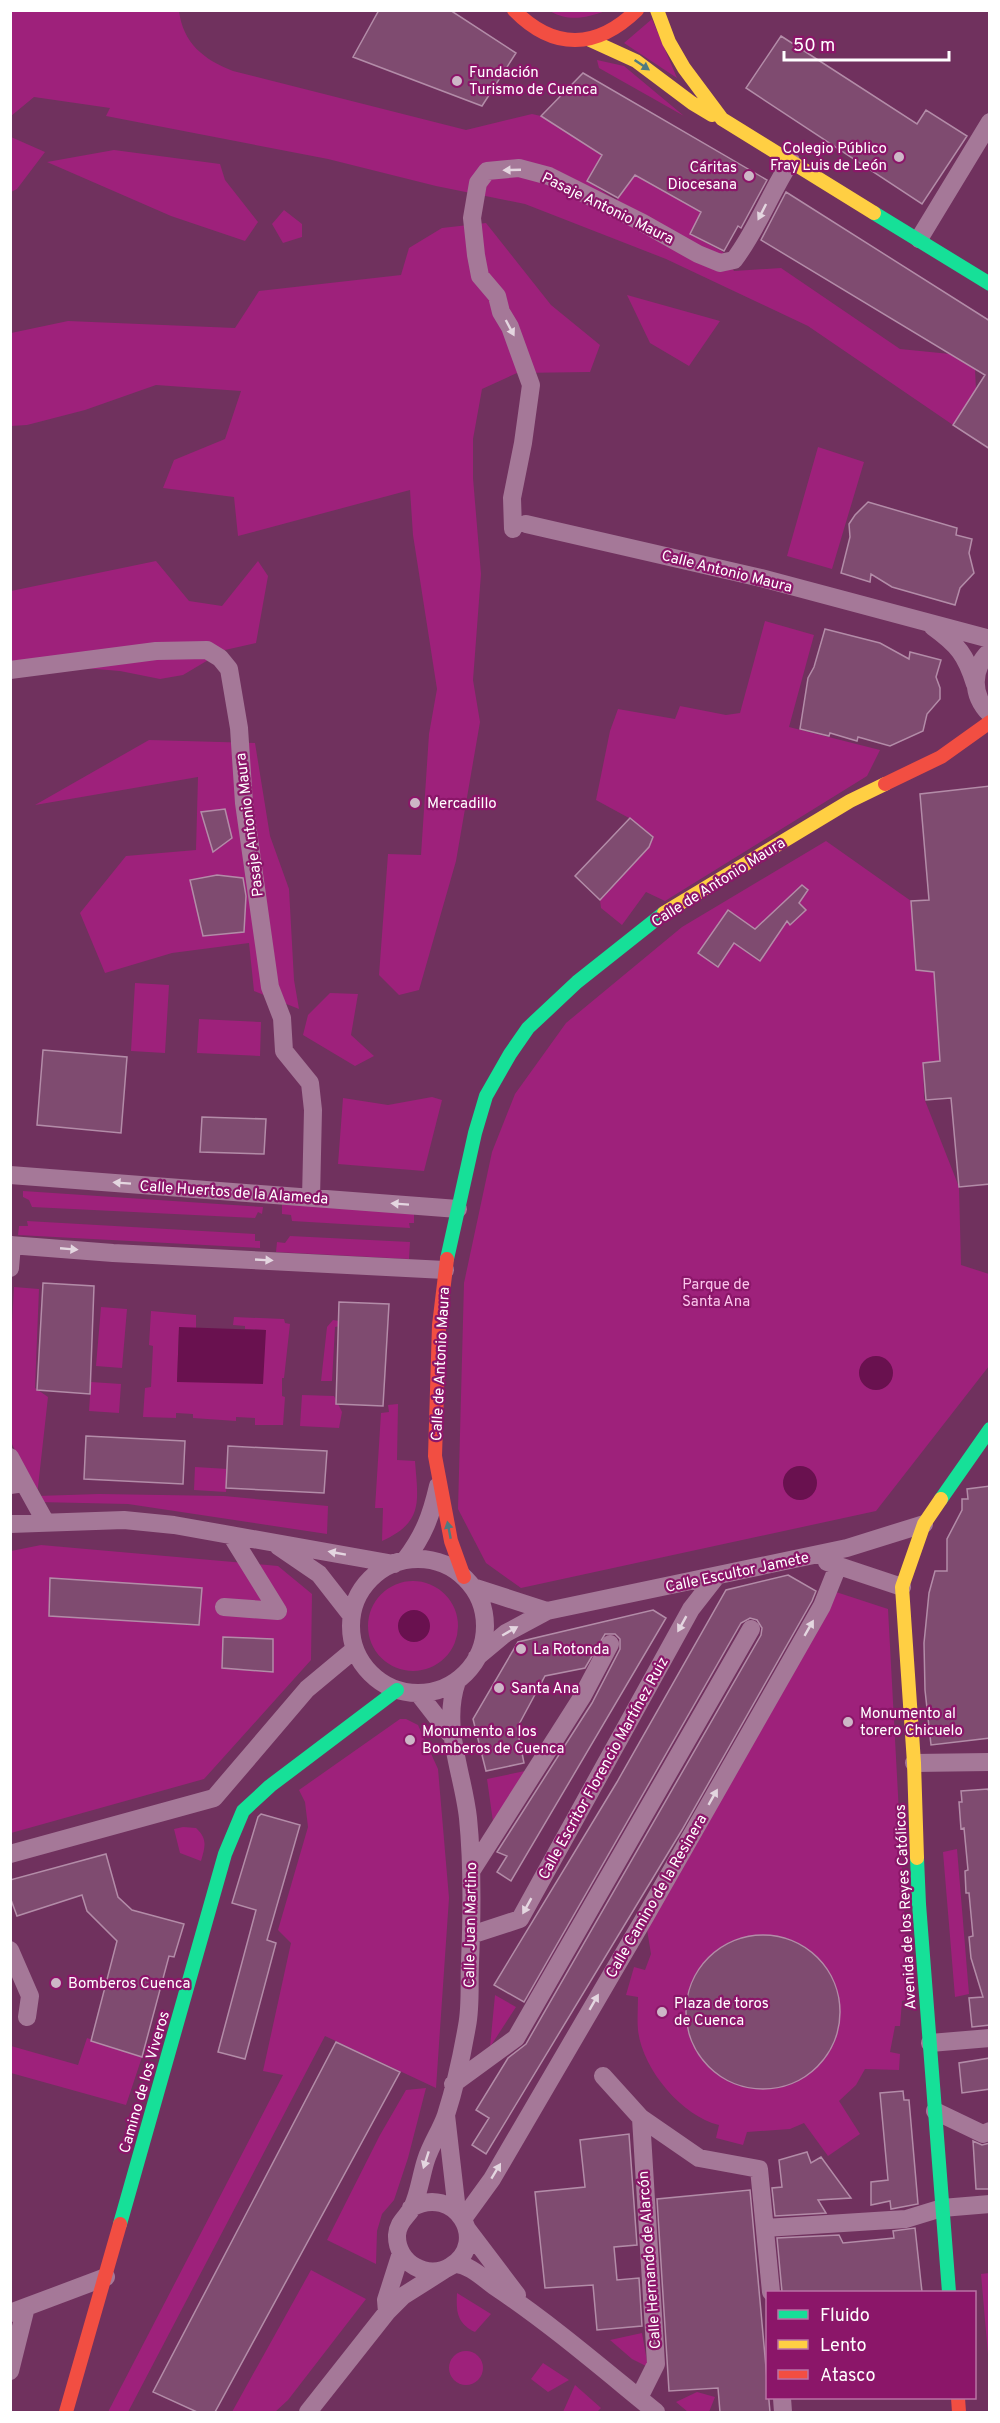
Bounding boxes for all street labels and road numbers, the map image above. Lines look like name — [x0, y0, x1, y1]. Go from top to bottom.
street label: Pasaje Antonio Maura — [538, 169, 677, 250]
street label: Calle Antonio Maura — [659, 547, 794, 598]
street label: Pasaje Antonio Maura — [232, 752, 269, 898]
street label: Calle de Antonio Maura — [648, 834, 789, 932]
street label: Calle Huertos de la Alameda — [139, 1177, 329, 1210]
street label: Calle de Antonio Maura — [428, 1287, 455, 1442]
street label: Calle Escultor Jamete — [664, 1549, 811, 1598]
street label: Calle Escritor Florencio Martínez Ruiz — [535, 1654, 674, 1883]
street label: Avenida de los Reyes Católicos — [892, 1804, 921, 2010]
street label: Calle Camino de la Resinera — [603, 1811, 712, 1982]
street label: Calle Juan Martino — [461, 1862, 482, 1988]
street label: Camino de los Viveros — [116, 2009, 175, 2156]
street label: Calle Hernando de Alarcón — [635, 2170, 666, 2350]

